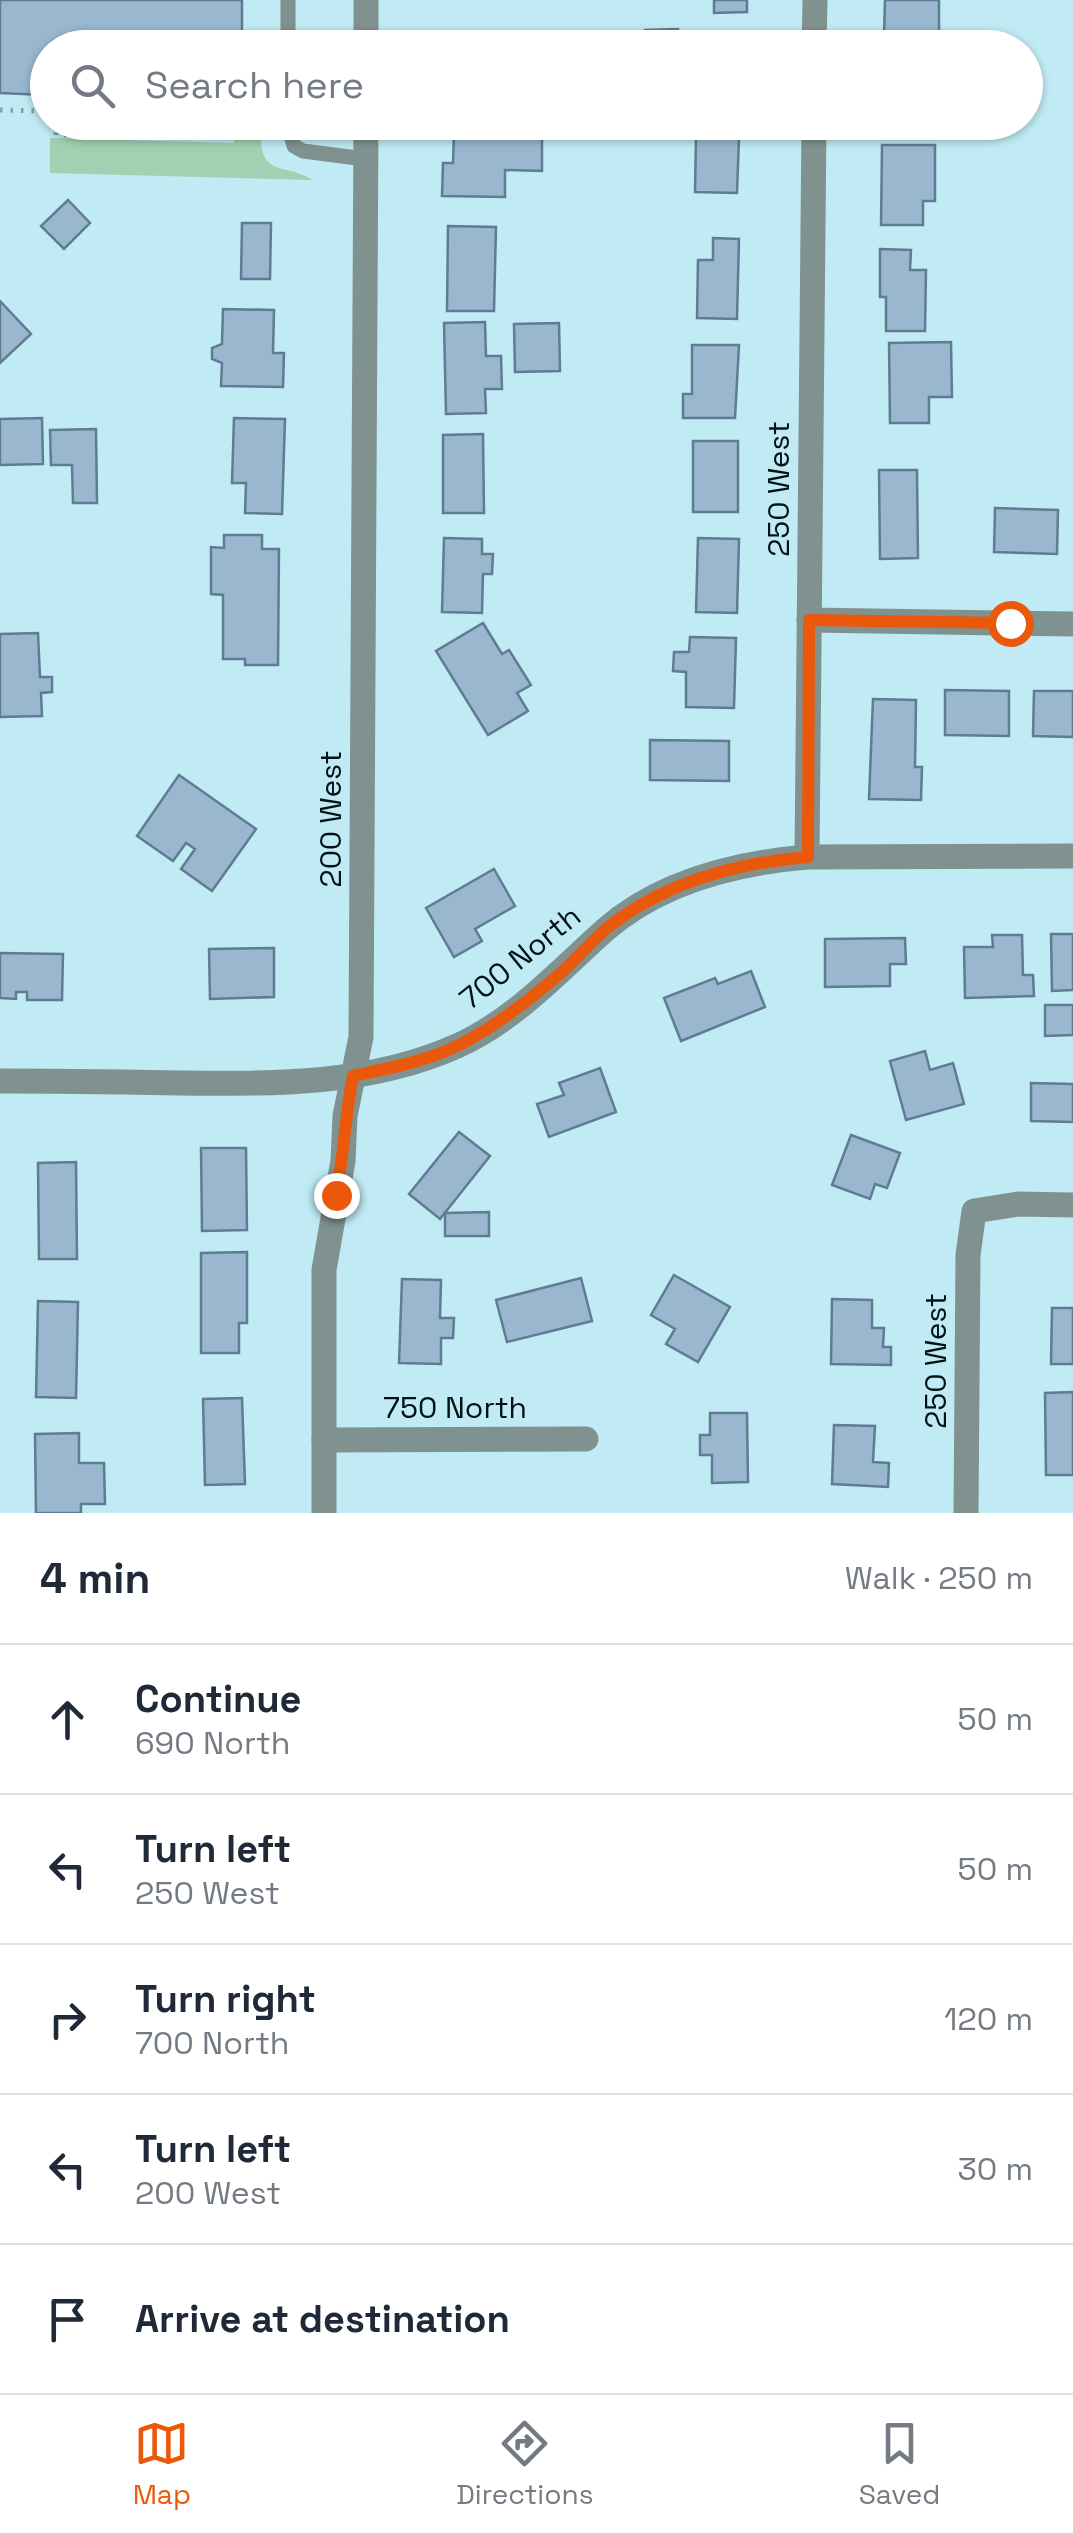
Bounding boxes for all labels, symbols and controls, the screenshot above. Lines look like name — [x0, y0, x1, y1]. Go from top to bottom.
search box — [30, 30, 1043, 140]
icon: search — [65, 58, 120, 113]
text: Search here — [145, 61, 364, 109]
street label: 250 West — [759, 421, 798, 557]
route start — [988, 601, 1034, 647]
street label: 200 West — [311, 751, 350, 887]
street label: 700 North — [451, 896, 589, 1018]
route end — [314, 1173, 360, 1219]
street label: 250 West — [916, 1293, 955, 1429]
street label: 750 North — [383, 1388, 527, 1427]
text: 4 min — [40, 1552, 150, 1605]
text: Walk · 250 m — [845, 1558, 1033, 1598]
text: Continue — [135, 1675, 301, 1723]
icon: ahead — [40, 1692, 95, 1747]
text: 50 m — [958, 1699, 1033, 1739]
text: 690 North — [135, 1723, 290, 1763]
text: Turn left — [135, 1825, 291, 1873]
icon: left — [40, 1842, 95, 1897]
text: 50 m — [958, 1849, 1033, 1889]
text: 250 West — [135, 1873, 280, 1913]
text: Turn right — [135, 1975, 316, 2023]
icon: right — [40, 1992, 95, 2047]
text: 120 m — [944, 1999, 1033, 2039]
text: 700 North — [135, 2023, 289, 2063]
text: Turn left — [135, 2125, 291, 2173]
icon: left — [40, 2142, 95, 2197]
text: 30 m — [957, 2149, 1033, 2189]
text: 200 West — [135, 2173, 281, 2213]
icon: arrive — [40, 2292, 95, 2347]
text: Arrive at destination — [135, 2295, 510, 2343]
tab: Map — [133, 2416, 191, 2512]
tab: Directions — [456, 2416, 593, 2512]
tab: Saved — [859, 2416, 940, 2512]

